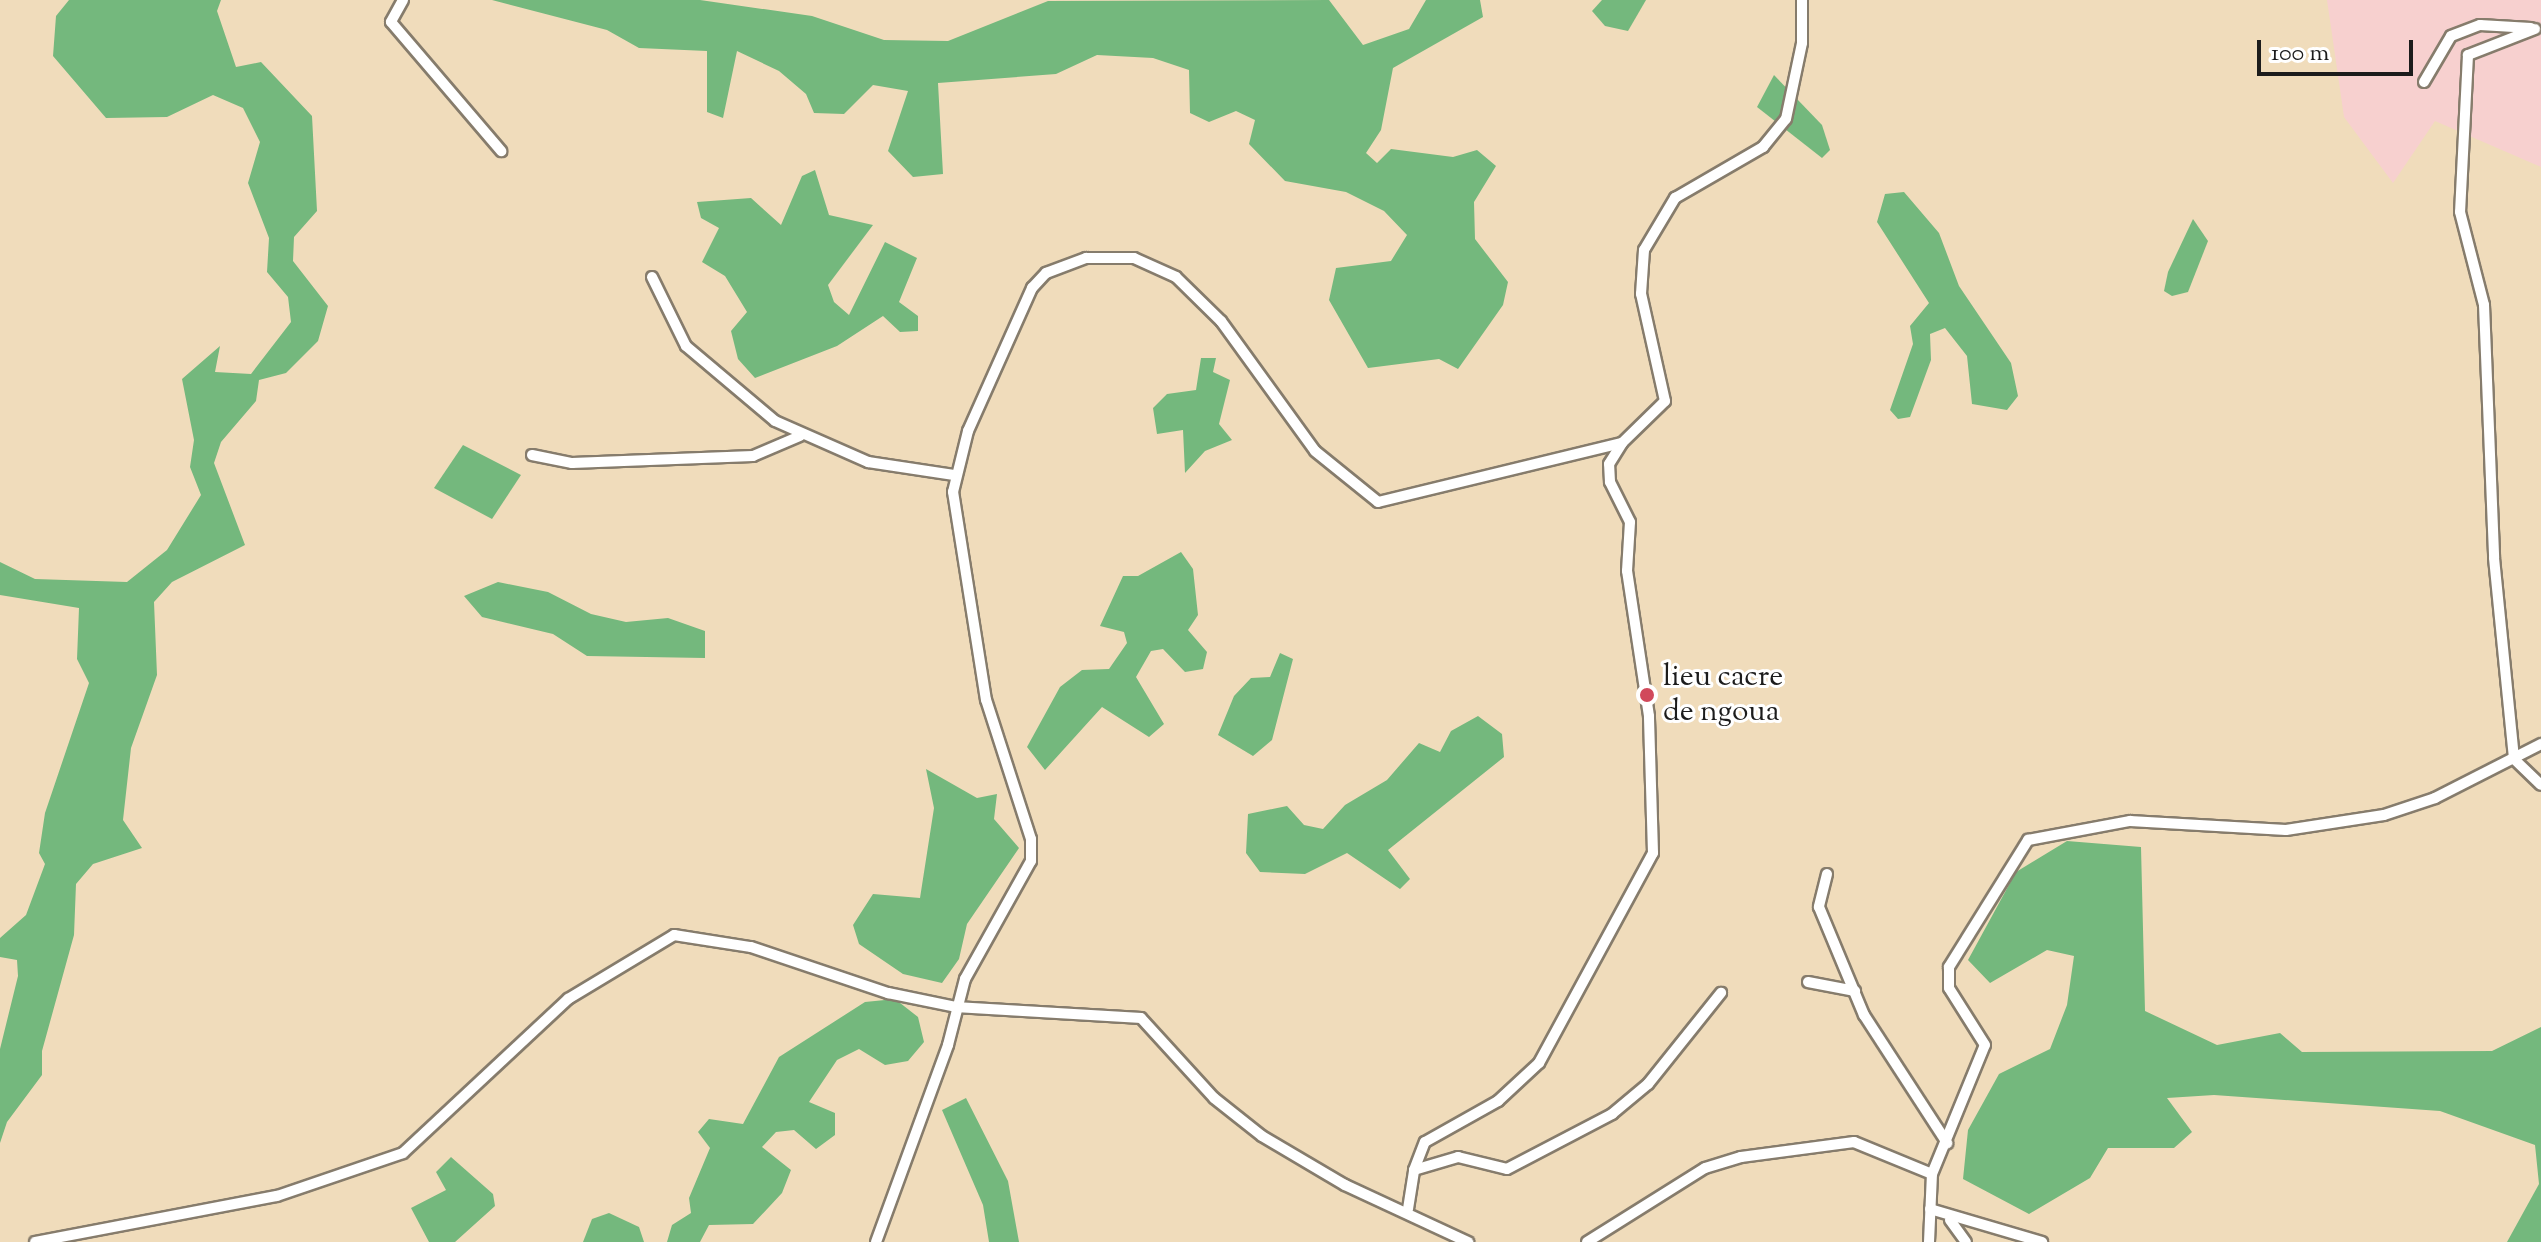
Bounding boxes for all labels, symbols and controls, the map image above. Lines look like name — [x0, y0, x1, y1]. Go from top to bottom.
scale bar — [2261, 24, 2417, 74]
text: 100 m — [2271, 37, 2329, 71]
place label: lieu cacre de ngoua — [1663, 660, 1783, 730]
marker: lieu cacre de ngoua — [1638, 686, 1656, 704]

